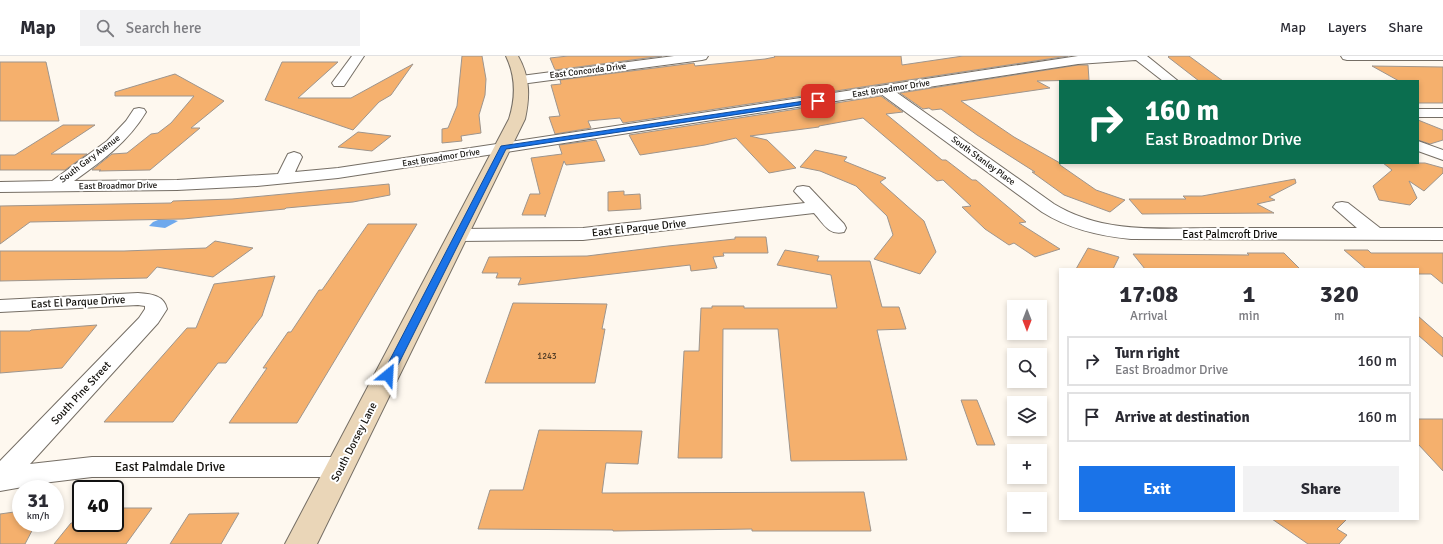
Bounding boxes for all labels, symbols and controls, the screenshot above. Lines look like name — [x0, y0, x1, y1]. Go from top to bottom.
search box — [80, 10, 360, 46]
text: Map — [20, 16, 56, 40]
icon: search — [94, 17, 116, 39]
text: Search here — [126, 19, 201, 37]
text: Map — [1280, 19, 1306, 36]
text: Layers — [1328, 19, 1367, 36]
text: Share — [1389, 19, 1423, 36]
street label: East Concorda Drive — [549, 61, 627, 81]
street label: East Broadmor Drive — [851, 77, 931, 101]
pin — [801, 84, 835, 118]
icon: arrive — [807, 90, 829, 112]
text: 160 m — [1145, 94, 1219, 128]
icon: right — [1079, 96, 1131, 148]
text: East Broadmor Drive — [1145, 128, 1302, 150]
street label: South Gary Avenue — [58, 132, 123, 185]
street label: South Stanley Place — [949, 134, 1018, 188]
street label: East Broadmor Drive — [401, 146, 481, 170]
street label: East Broadmor Drive — [79, 180, 158, 192]
street label: East El Parque Drive — [591, 217, 687, 239]
street label: East Palmcroft Drive — [1182, 228, 1278, 241]
text: 17:08 — [1119, 279, 1178, 309]
text: 1 — [1243, 279, 1255, 309]
text: 320 — [1320, 279, 1359, 309]
street label: East El Parque Drive — [30, 293, 126, 311]
north arrow — [1007, 300, 1047, 340]
map controls — [1007, 300, 1047, 532]
text: Arrival — [1130, 308, 1167, 324]
text: min — [1239, 308, 1260, 324]
text: m — [1334, 308, 1344, 324]
text: Turn right — [1115, 344, 1180, 362]
button: search — [1007, 348, 1047, 388]
icon: right — [1081, 350, 1103, 372]
house number: 1243 — [537, 351, 557, 362]
text: 160 m — [1357, 352, 1397, 370]
position arrow — [367, 354, 409, 396]
street label: South Pine Street — [48, 359, 114, 427]
text: East Broadmor Drive — [1115, 362, 1228, 378]
button: layers — [1007, 396, 1047, 436]
street label: South Dorsey Lane — [328, 400, 380, 484]
icon: arrive — [1081, 406, 1103, 428]
text: Arrive at destination — [1115, 408, 1250, 426]
text: 160 m — [1357, 408, 1397, 426]
button: + — [1007, 444, 1047, 484]
street label: East Palmdale Drive — [115, 459, 225, 475]
button: Exit — [1079, 466, 1235, 512]
button: Share — [1243, 466, 1399, 512]
speed limit sign: 40 — [72, 480, 124, 532]
text: 31 — [27, 488, 49, 513]
button: − — [1007, 492, 1047, 532]
text: km/h — [27, 510, 49, 522]

